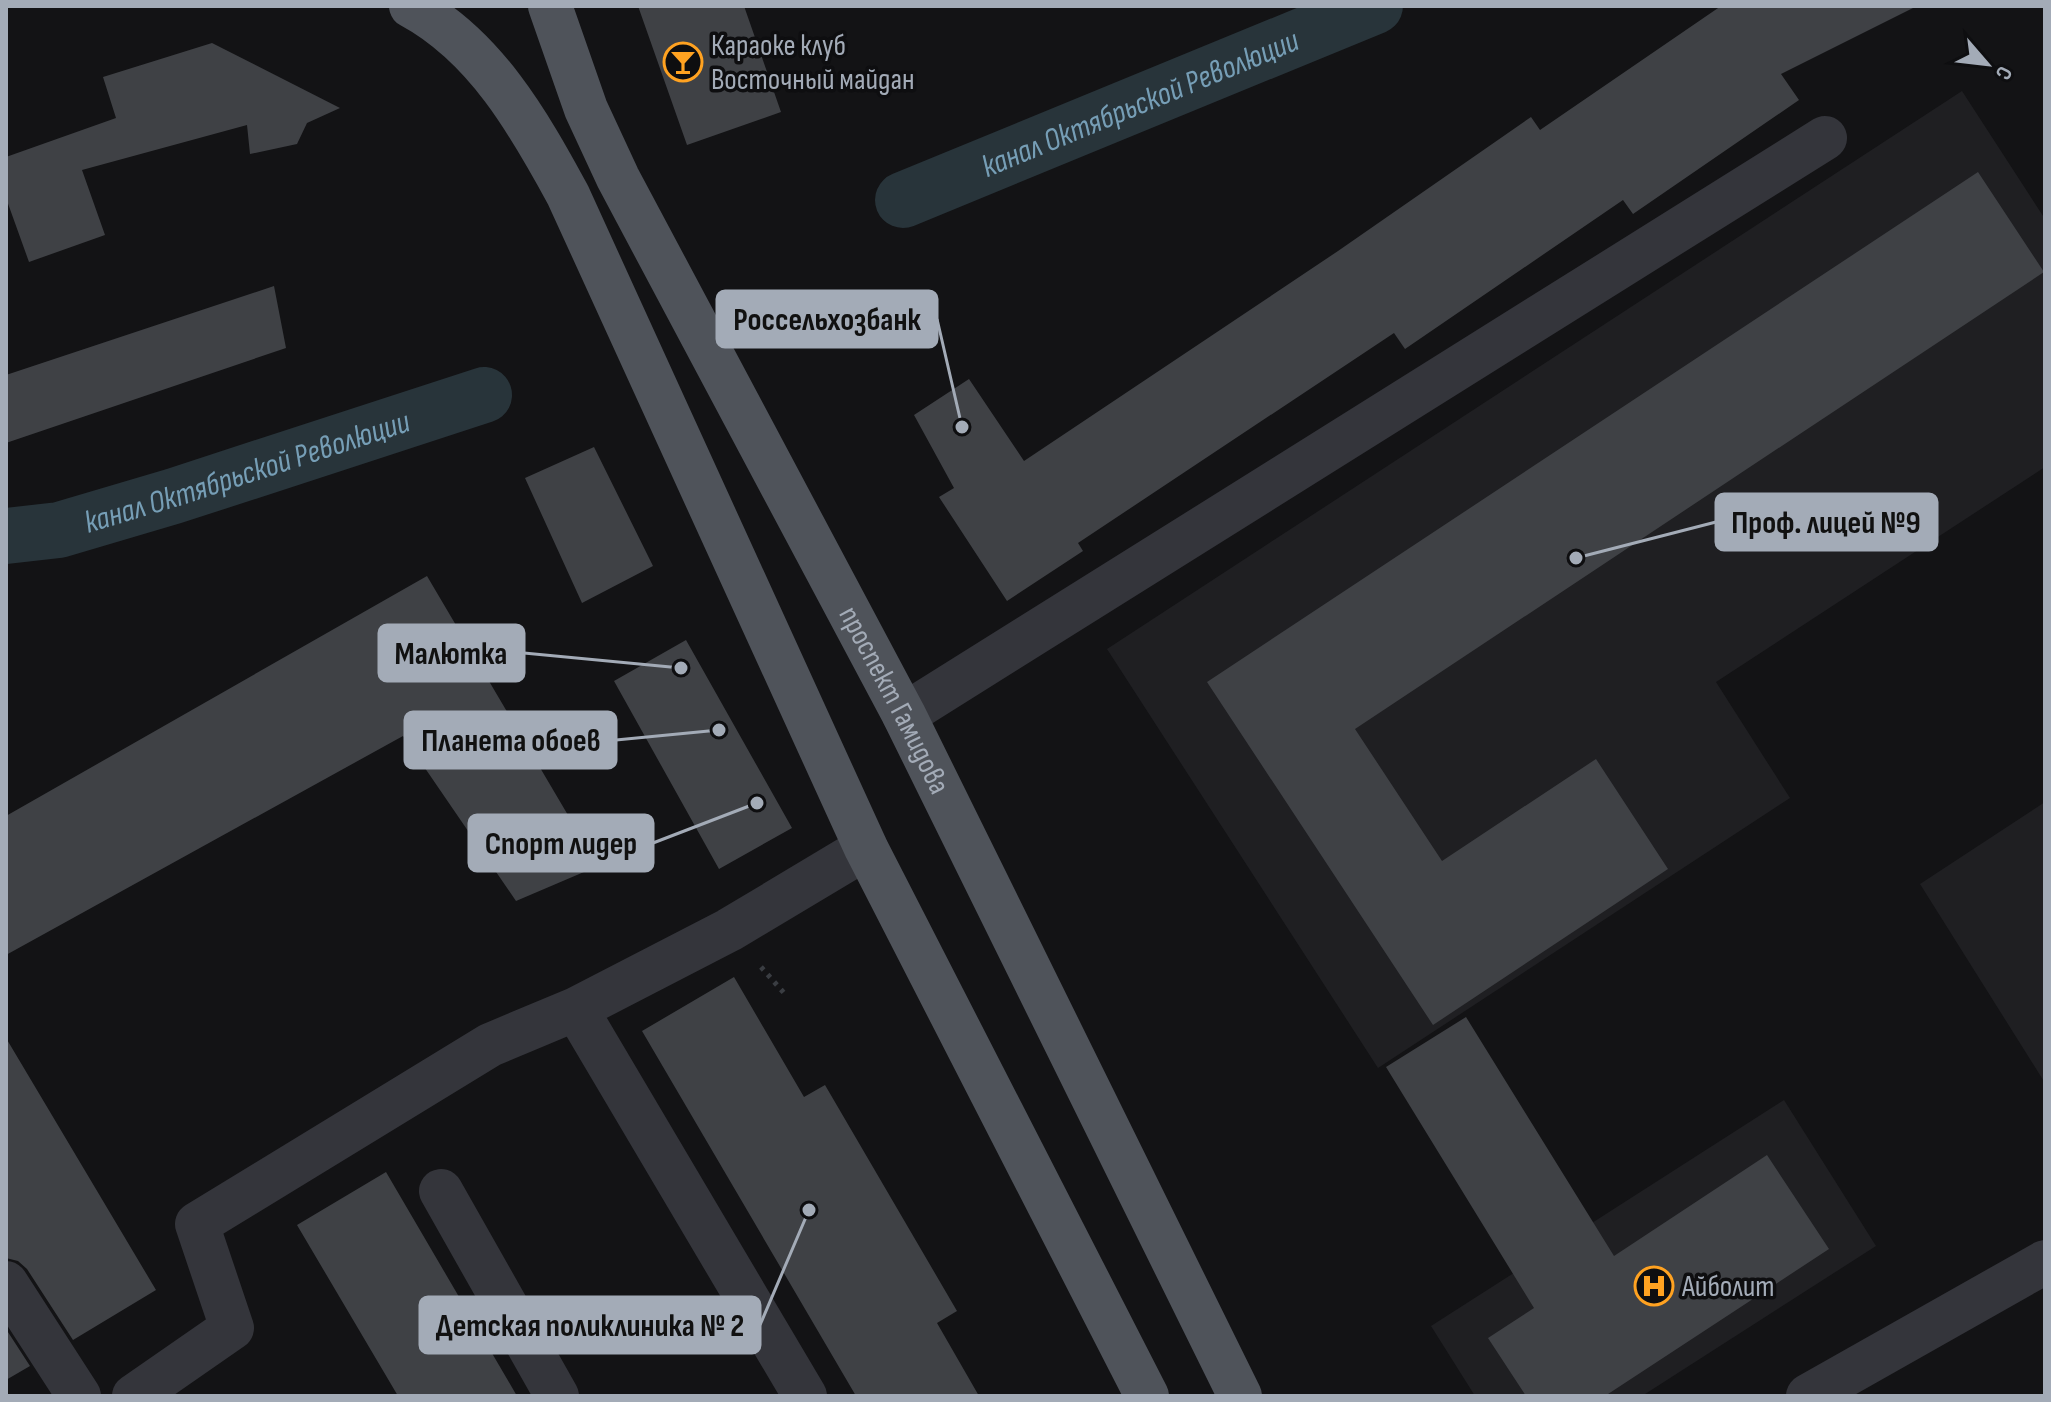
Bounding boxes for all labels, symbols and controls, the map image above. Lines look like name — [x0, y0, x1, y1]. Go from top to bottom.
water label: канал Октябрьской Революции — [976, 21, 1305, 187]
north arrow — [1947, 24, 2027, 104]
place label: Караоке клуб Восточный майдан — [711, 28, 915, 98]
bar icon: Караоке клуб Восточный майдан — [662, 41, 704, 83]
text: С — [1989, 61, 2018, 84]
callout: Россельхозбанк — [717, 291, 937, 347]
text: Россельхозбанк — [733, 301, 921, 340]
water label: канал Октябрьской Революции — [80, 403, 415, 543]
callout: Проф. лицей №9 — [1716, 494, 1937, 550]
text: Проф. лицей №9 — [1731, 504, 1921, 543]
street label: проспект Гамидова — [830, 600, 957, 800]
callout: Малютка — [379, 625, 524, 681]
text: Малютка — [395, 635, 507, 674]
callout: Планета обоев — [405, 712, 616, 768]
text: Планета обоев — [421, 722, 601, 761]
callout: Спорт лидер — [469, 815, 653, 871]
text: Спорт лидер — [485, 825, 637, 864]
hospital icon: Айболит — [1633, 1265, 1675, 1307]
place label: Айболит — [1681, 1269, 1775, 1305]
callout: Детская поликлиника № 2 — [420, 1297, 760, 1353]
text: Детская поликлиника № 2 — [436, 1307, 744, 1346]

